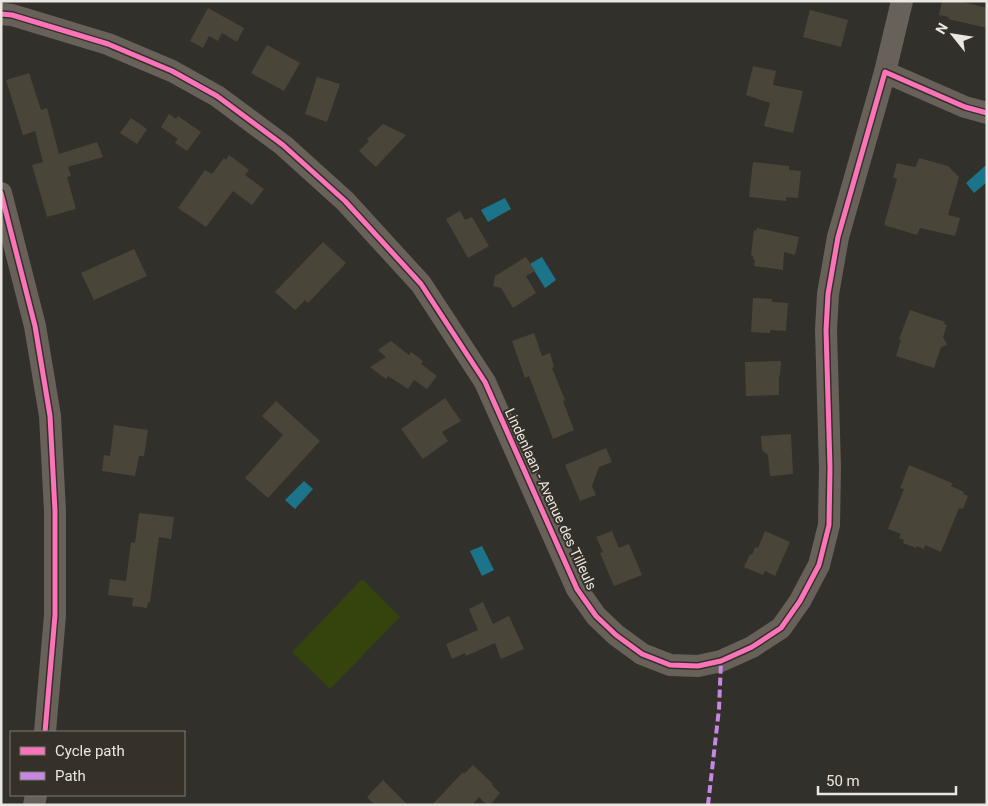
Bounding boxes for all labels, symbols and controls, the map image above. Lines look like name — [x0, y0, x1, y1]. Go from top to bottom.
north arrow — [928, 10, 978, 60]
text: N — [932, 20, 951, 37]
street label: Lindenlaan - Avenue des Tilleuls — [502, 406, 600, 592]
legend — [10, 731, 185, 796]
text: Cycle path — [55, 742, 125, 760]
scale bar — [818, 764, 956, 796]
text: Path — [55, 767, 86, 785]
text: 50 m — [826, 772, 860, 790]

